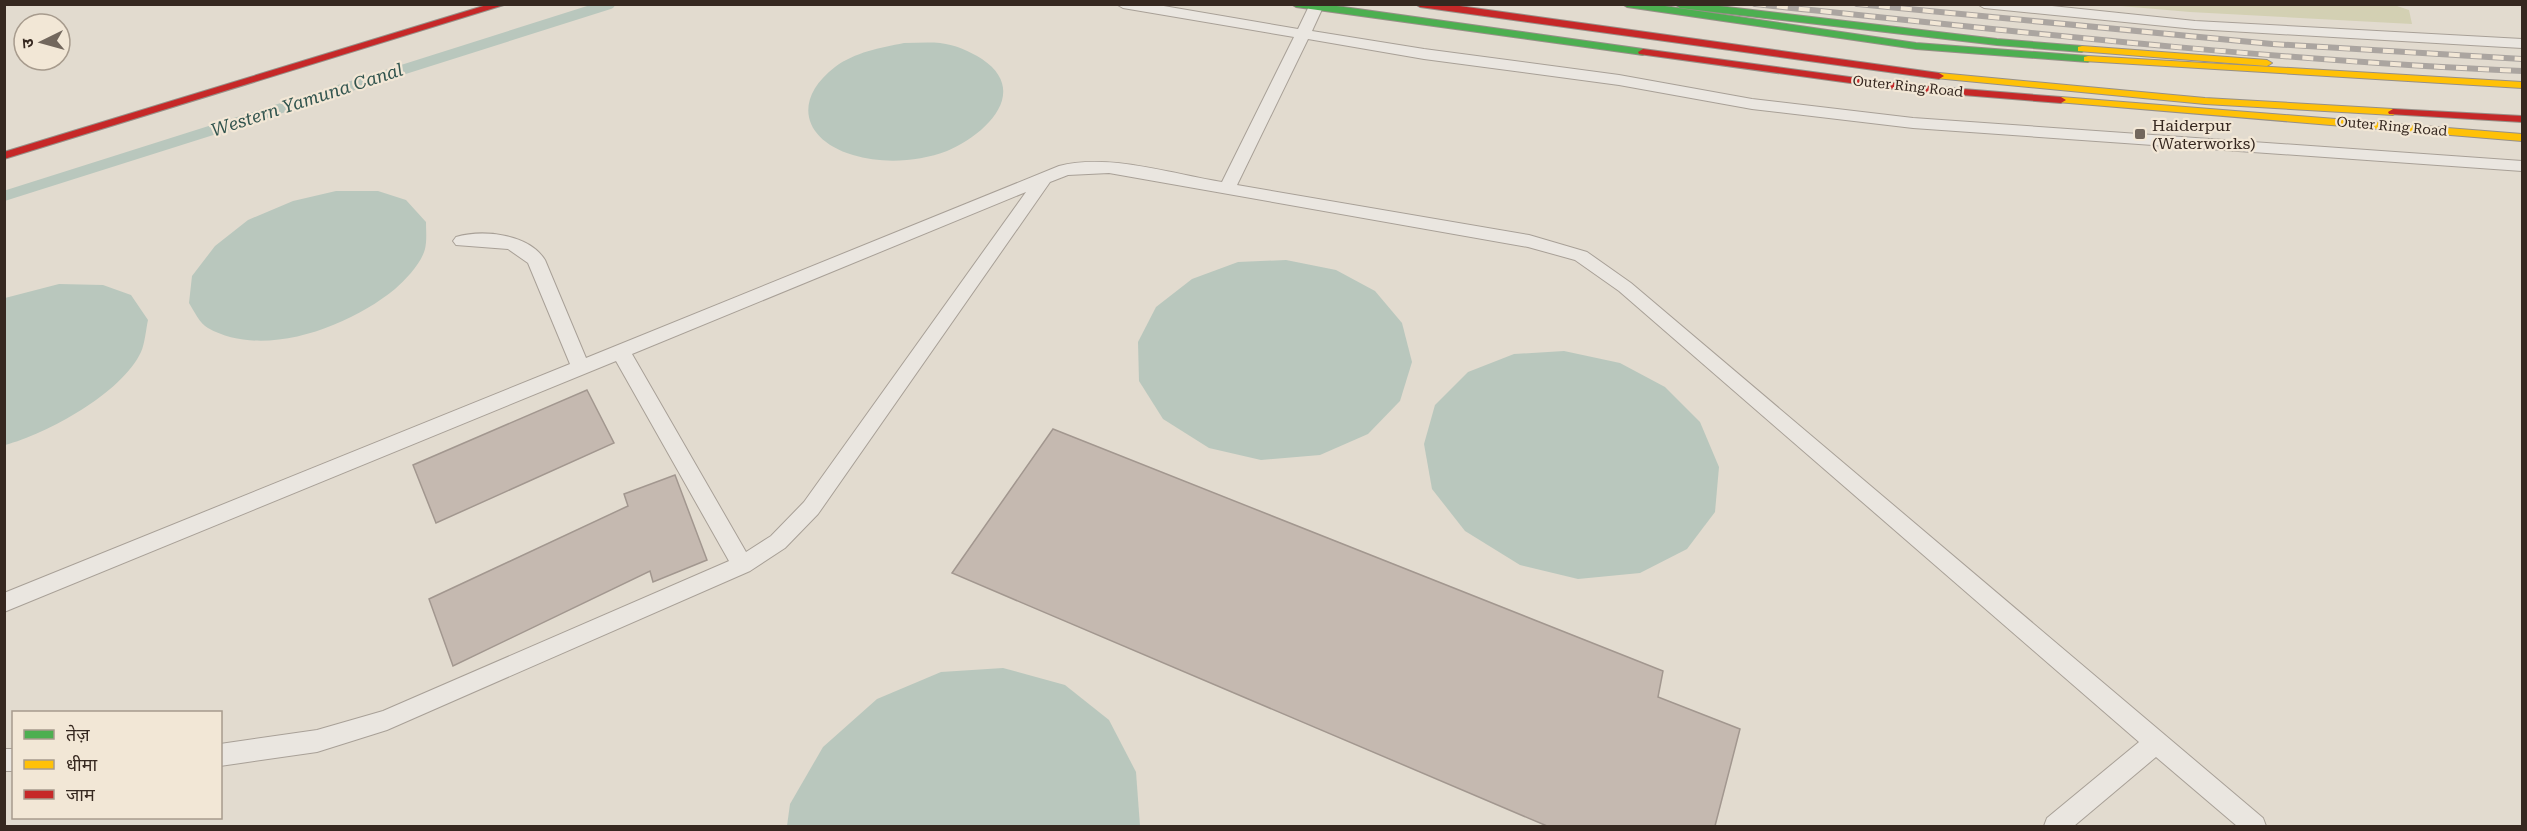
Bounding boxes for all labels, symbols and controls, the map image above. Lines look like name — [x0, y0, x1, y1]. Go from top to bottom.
north arrow — [12, 12, 72, 72]
text: उ — [18, 37, 37, 49]
water label: Western Yamuna Canal — [208, 59, 405, 140]
street label: Outer Ring Road — [1852, 72, 1964, 100]
street label: Outer Ring Road — [2336, 113, 2448, 139]
place label: Haiderpur (Waterworks) — [2152, 116, 2256, 153]
marker: Haiderpur (Waterworks) — [2133, 127, 2147, 141]
legend — [12, 711, 222, 819]
text: तेज़ — [66, 724, 90, 745]
text: धीमा — [66, 754, 97, 775]
text: जाम — [66, 784, 96, 805]

